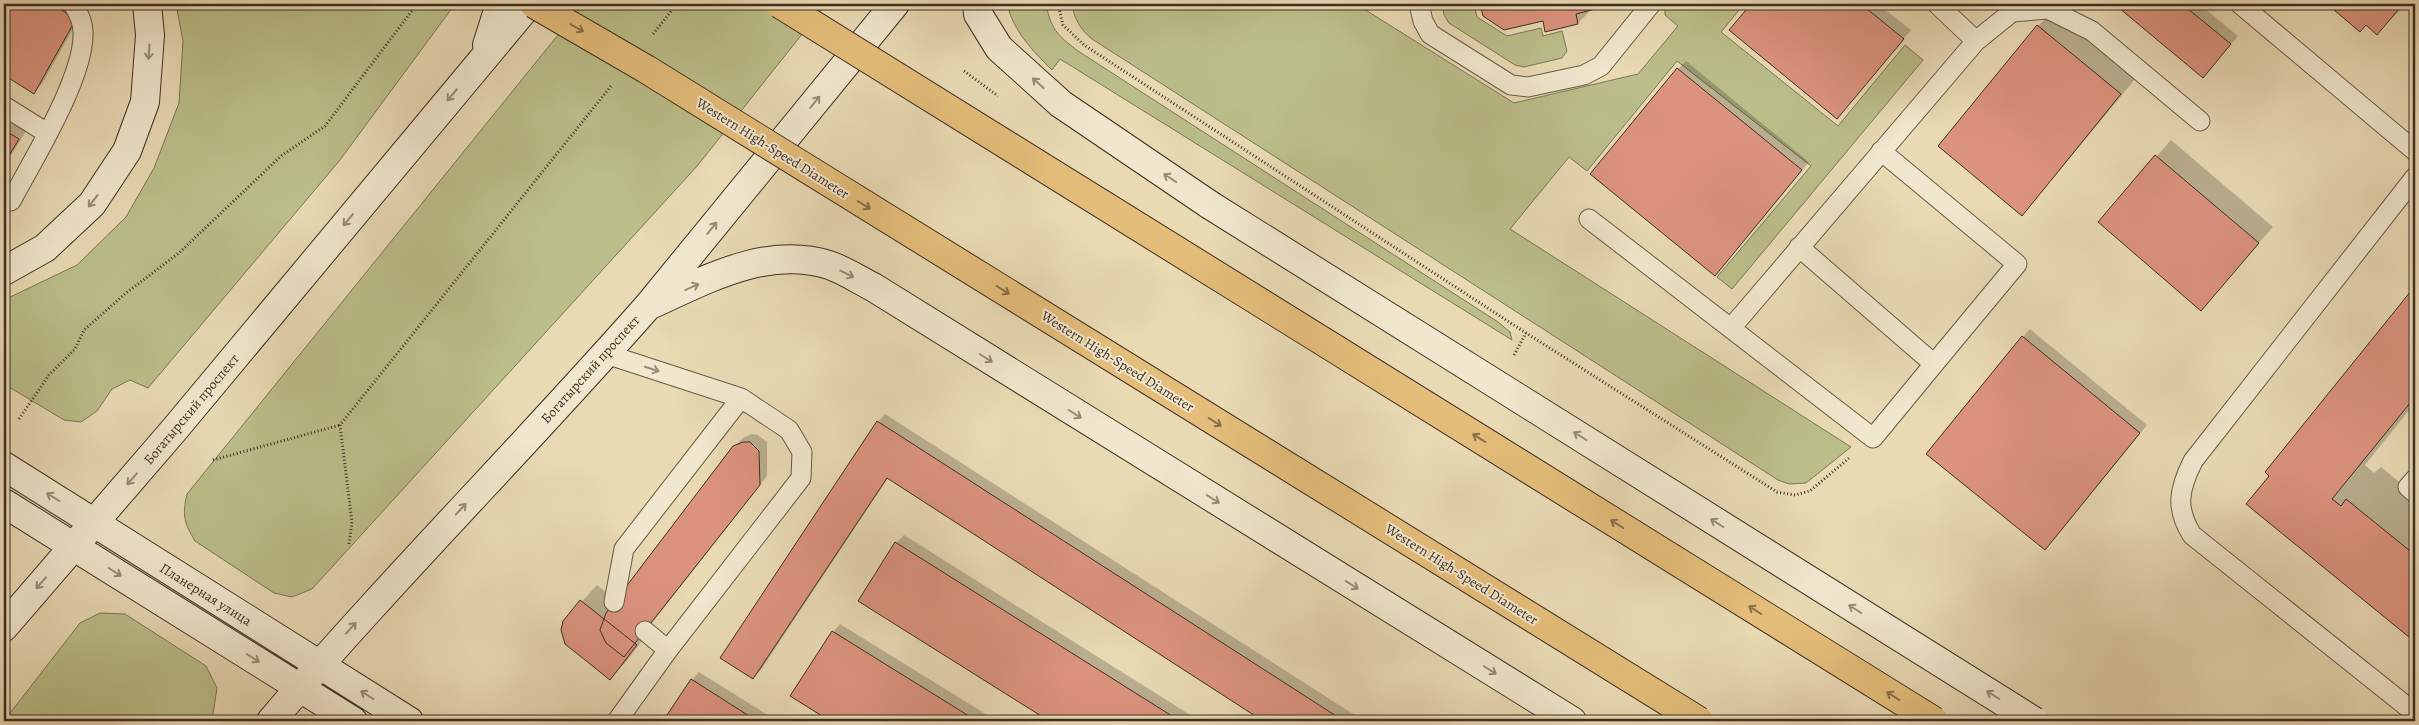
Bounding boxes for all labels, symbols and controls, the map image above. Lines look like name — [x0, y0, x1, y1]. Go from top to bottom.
one-way arrow — [569, 24, 583, 34]
one-way arrow — [144, 44, 153, 60]
one-way arrow — [1032, 77, 1045, 89]
one-way arrow — [446, 89, 457, 102]
street label: Western High-Speed Diameter — [692, 93, 853, 204]
one-way arrow — [809, 96, 820, 109]
one-way arrow — [1163, 173, 1177, 183]
one-way arrow — [88, 194, 98, 208]
one-way arrow — [857, 200, 871, 210]
one-way arrow — [342, 214, 353, 227]
one-way arrow — [706, 222, 717, 235]
one-way arrow — [839, 270, 854, 279]
one-way arrow — [684, 281, 699, 291]
one-way arrow — [995, 285, 1009, 295]
street label: Western High-Speed Diameter — [1037, 306, 1198, 417]
street label: Богатырский проспект — [537, 311, 644, 428]
street label: Богатырский проспект — [139, 350, 243, 469]
one-way arrow — [978, 354, 992, 364]
one-way arrow — [644, 365, 660, 375]
one-way arrow — [1068, 409, 1082, 419]
one-way arrow — [1208, 417, 1222, 427]
one-way arrow — [1573, 431, 1587, 441]
one-way arrow — [1472, 433, 1486, 443]
one-way arrow — [126, 473, 137, 486]
one-way arrow — [46, 492, 60, 502]
one-way arrow — [1206, 495, 1220, 505]
one-way arrow — [455, 502, 467, 515]
one-way arrow — [1711, 517, 1725, 527]
street label: Western High-Speed Diameter — [1381, 519, 1542, 630]
one-way arrow — [1610, 519, 1624, 529]
street label: Планерная улица — [156, 559, 256, 631]
one-way arrow — [107, 568, 121, 578]
one-way arrow — [36, 577, 47, 590]
one-way arrow — [1344, 580, 1358, 590]
one-way arrow — [1748, 604, 1762, 614]
one-way arrow — [1848, 604, 1862, 614]
one-way arrow — [345, 622, 357, 635]
one-way arrow — [245, 654, 259, 664]
one-way arrow — [1482, 666, 1496, 676]
one-way arrow — [361, 690, 375, 700]
one-way arrow — [1886, 690, 1900, 700]
one-way arrow — [1986, 690, 2000, 700]

